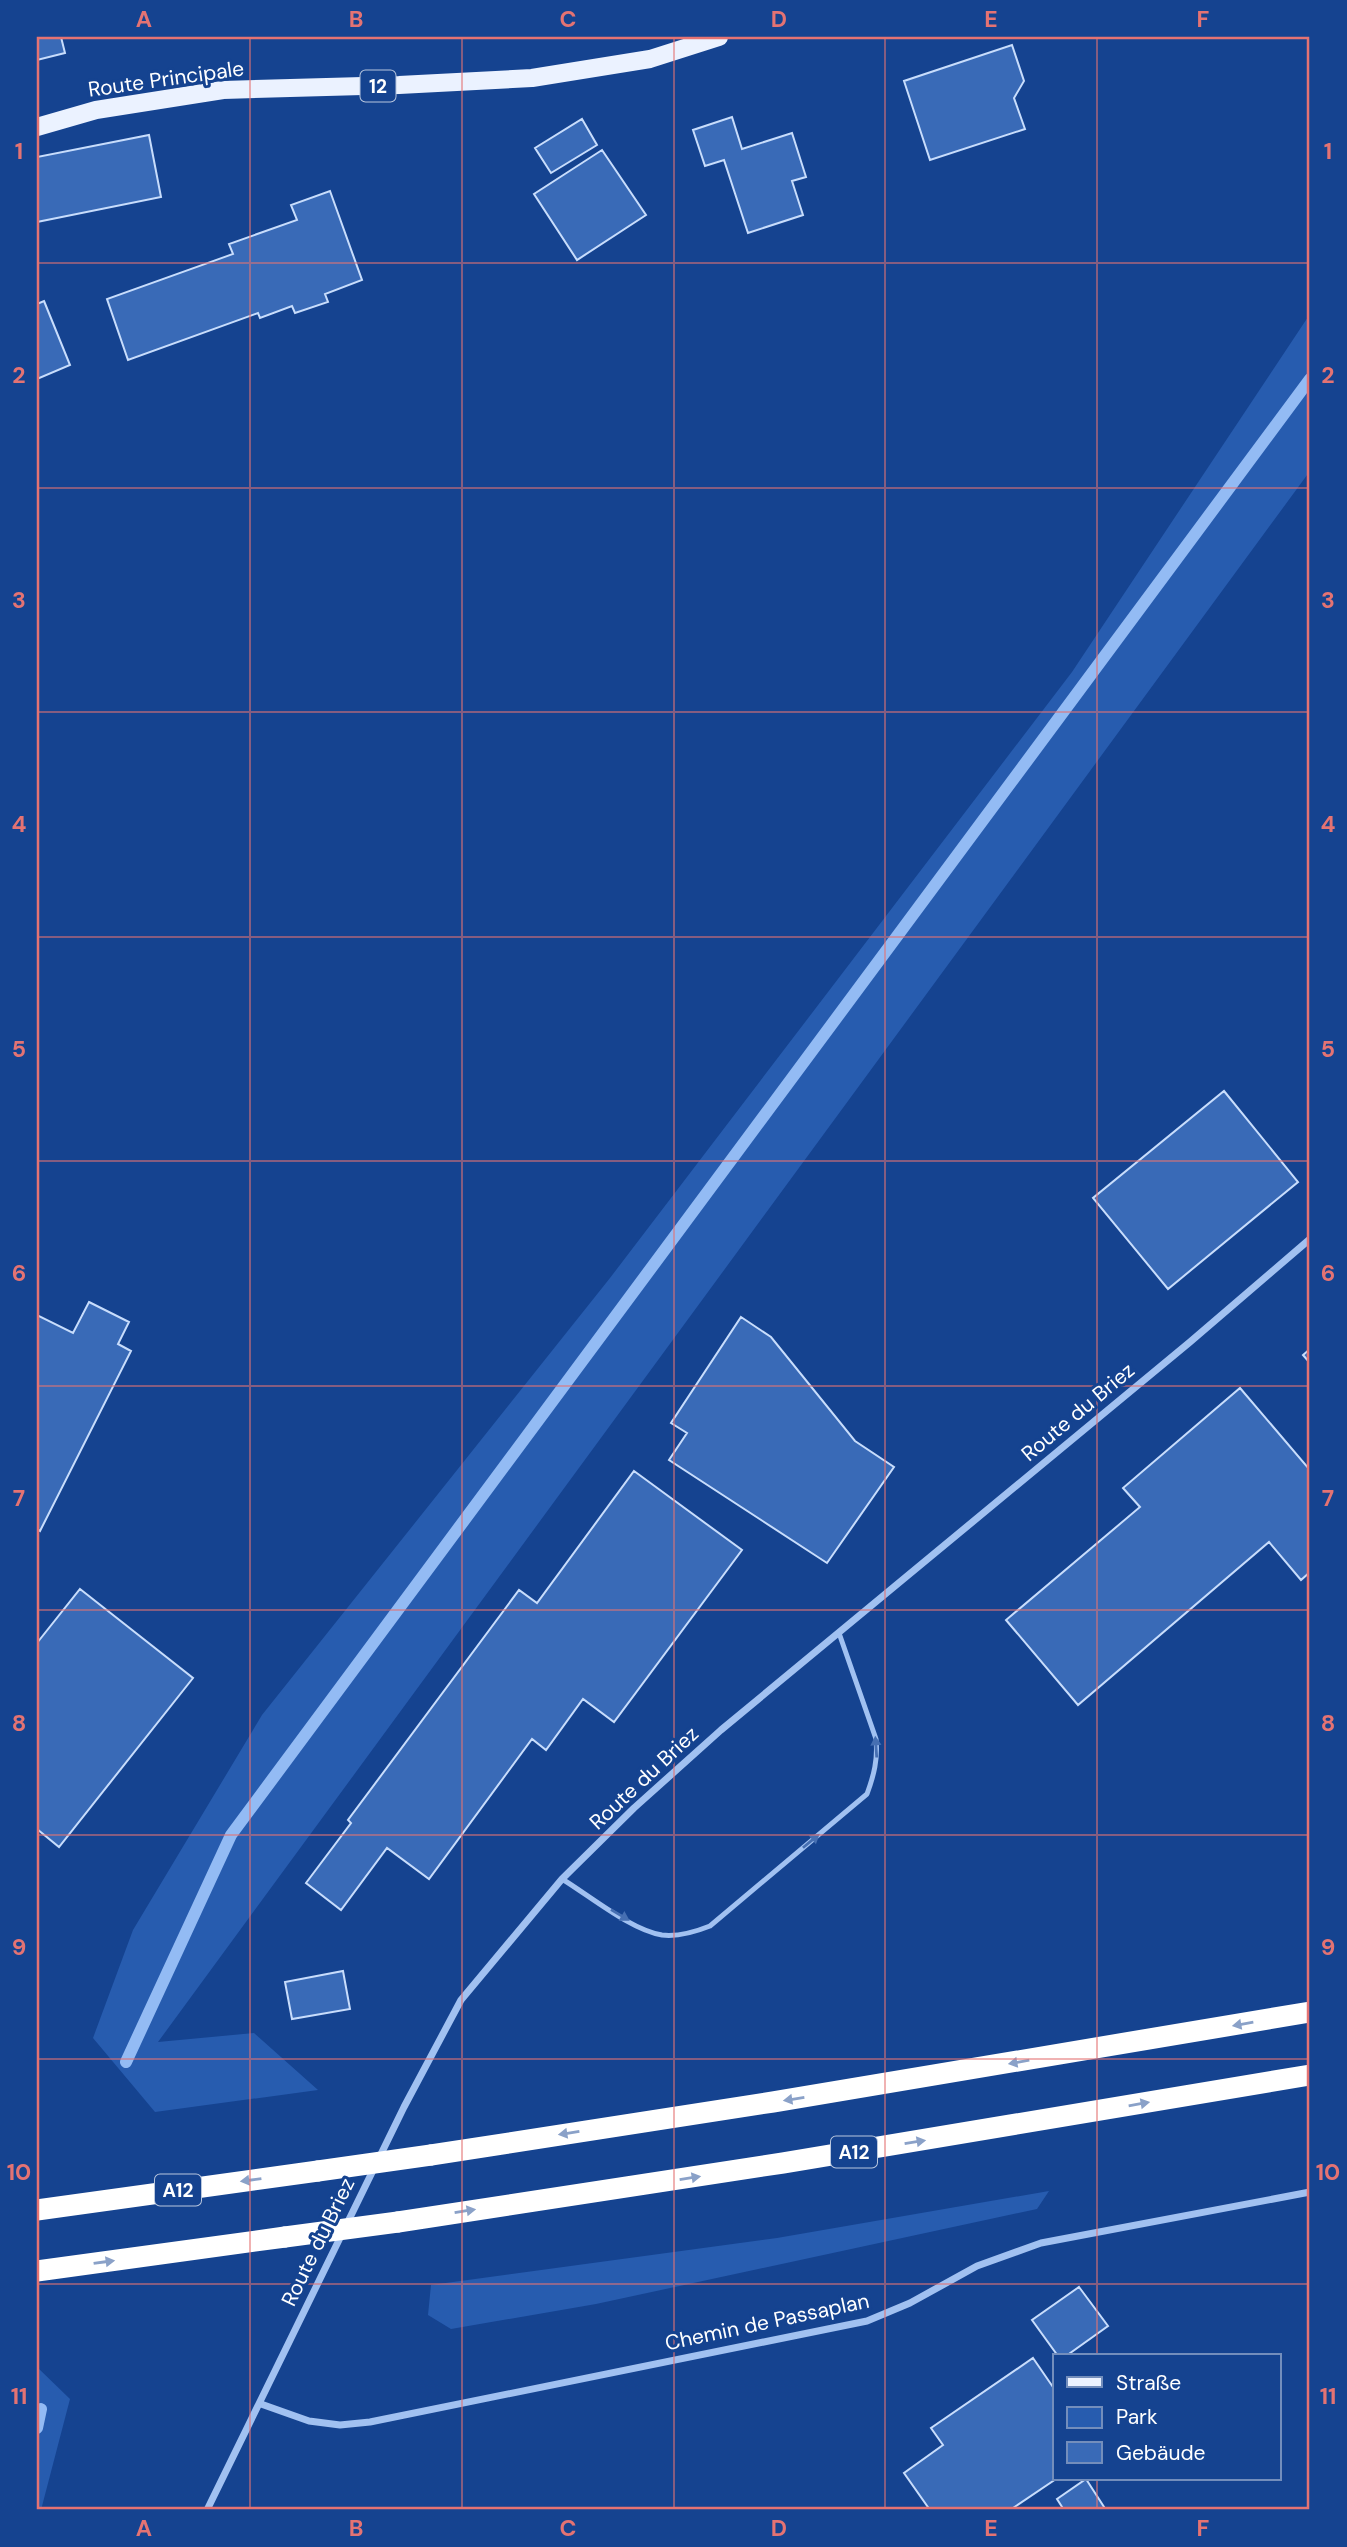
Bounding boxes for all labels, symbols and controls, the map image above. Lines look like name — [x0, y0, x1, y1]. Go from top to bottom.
text: A — [136, 4, 152, 34]
text: B — [349, 4, 363, 34]
text: C — [560, 4, 576, 34]
text: D — [771, 4, 787, 34]
text: E — [984, 4, 998, 34]
text: F — [1197, 4, 1210, 34]
street label: Route Principale — [86, 54, 246, 104]
road number: 12 — [360, 71, 396, 102]
text: 1 — [15, 136, 23, 166]
text: 1 — [1324, 136, 1332, 166]
text: 2 — [12, 360, 26, 390]
text: 2 — [1321, 360, 1335, 390]
text: 3 — [12, 585, 26, 615]
text: 3 — [1321, 585, 1335, 615]
text: 4 — [12, 809, 27, 839]
text: 4 — [1321, 809, 1336, 839]
text: 5 — [12, 1034, 26, 1064]
text: 5 — [1321, 1034, 1335, 1064]
text: 6 — [12, 1258, 26, 1288]
text: 6 — [1321, 1258, 1335, 1288]
street label: Route du Briez — [1016, 1356, 1140, 1468]
text: 7 — [13, 1483, 25, 1513]
text: 7 — [1322, 1483, 1334, 1513]
text: 8 — [12, 1708, 26, 1738]
text: 8 — [1321, 1708, 1335, 1738]
street label: Route du Briez — [583, 1720, 705, 1836]
one-way arrow — [870, 1736, 881, 1758]
one-way arrow — [802, 1834, 819, 1849]
one-way arrow — [611, 1909, 630, 1921]
text: 9 — [12, 1932, 26, 1962]
text: 9 — [1321, 1932, 1335, 1962]
one-way arrow — [1232, 2019, 1254, 2030]
one-way arrow — [1008, 2057, 1030, 2068]
one-way arrow — [783, 2094, 805, 2105]
one-way arrow — [1128, 2098, 1150, 2109]
one-way arrow — [558, 2128, 580, 2139]
road number: A12 — [831, 2136, 877, 2168]
one-way arrow — [904, 2136, 926, 2147]
text: 10 — [7, 2157, 31, 2187]
text: 10 — [1316, 2157, 1340, 2187]
one-way arrow — [679, 2172, 701, 2183]
street label: Route du Briez — [275, 2173, 361, 2311]
road number: A12 — [155, 2174, 201, 2206]
one-way arrow — [240, 2175, 262, 2186]
one-way arrow — [454, 2206, 476, 2217]
one-way arrow — [94, 2256, 116, 2267]
street label: Chemin de Passaplan — [662, 2287, 872, 2357]
legend — [1053, 2354, 1280, 2480]
text: Straße — [1116, 2369, 1181, 2397]
text: 11 — [11, 2381, 27, 2411]
text: 11 — [1320, 2381, 1336, 2411]
text: Park — [1116, 2403, 1158, 2431]
text: Gebäude — [1116, 2439, 1206, 2467]
text: A — [136, 2513, 152, 2543]
text: B — [349, 2513, 363, 2543]
text: C — [560, 2513, 576, 2543]
text: D — [771, 2513, 787, 2543]
text: E — [984, 2513, 998, 2543]
text: F — [1197, 2513, 1210, 2543]

